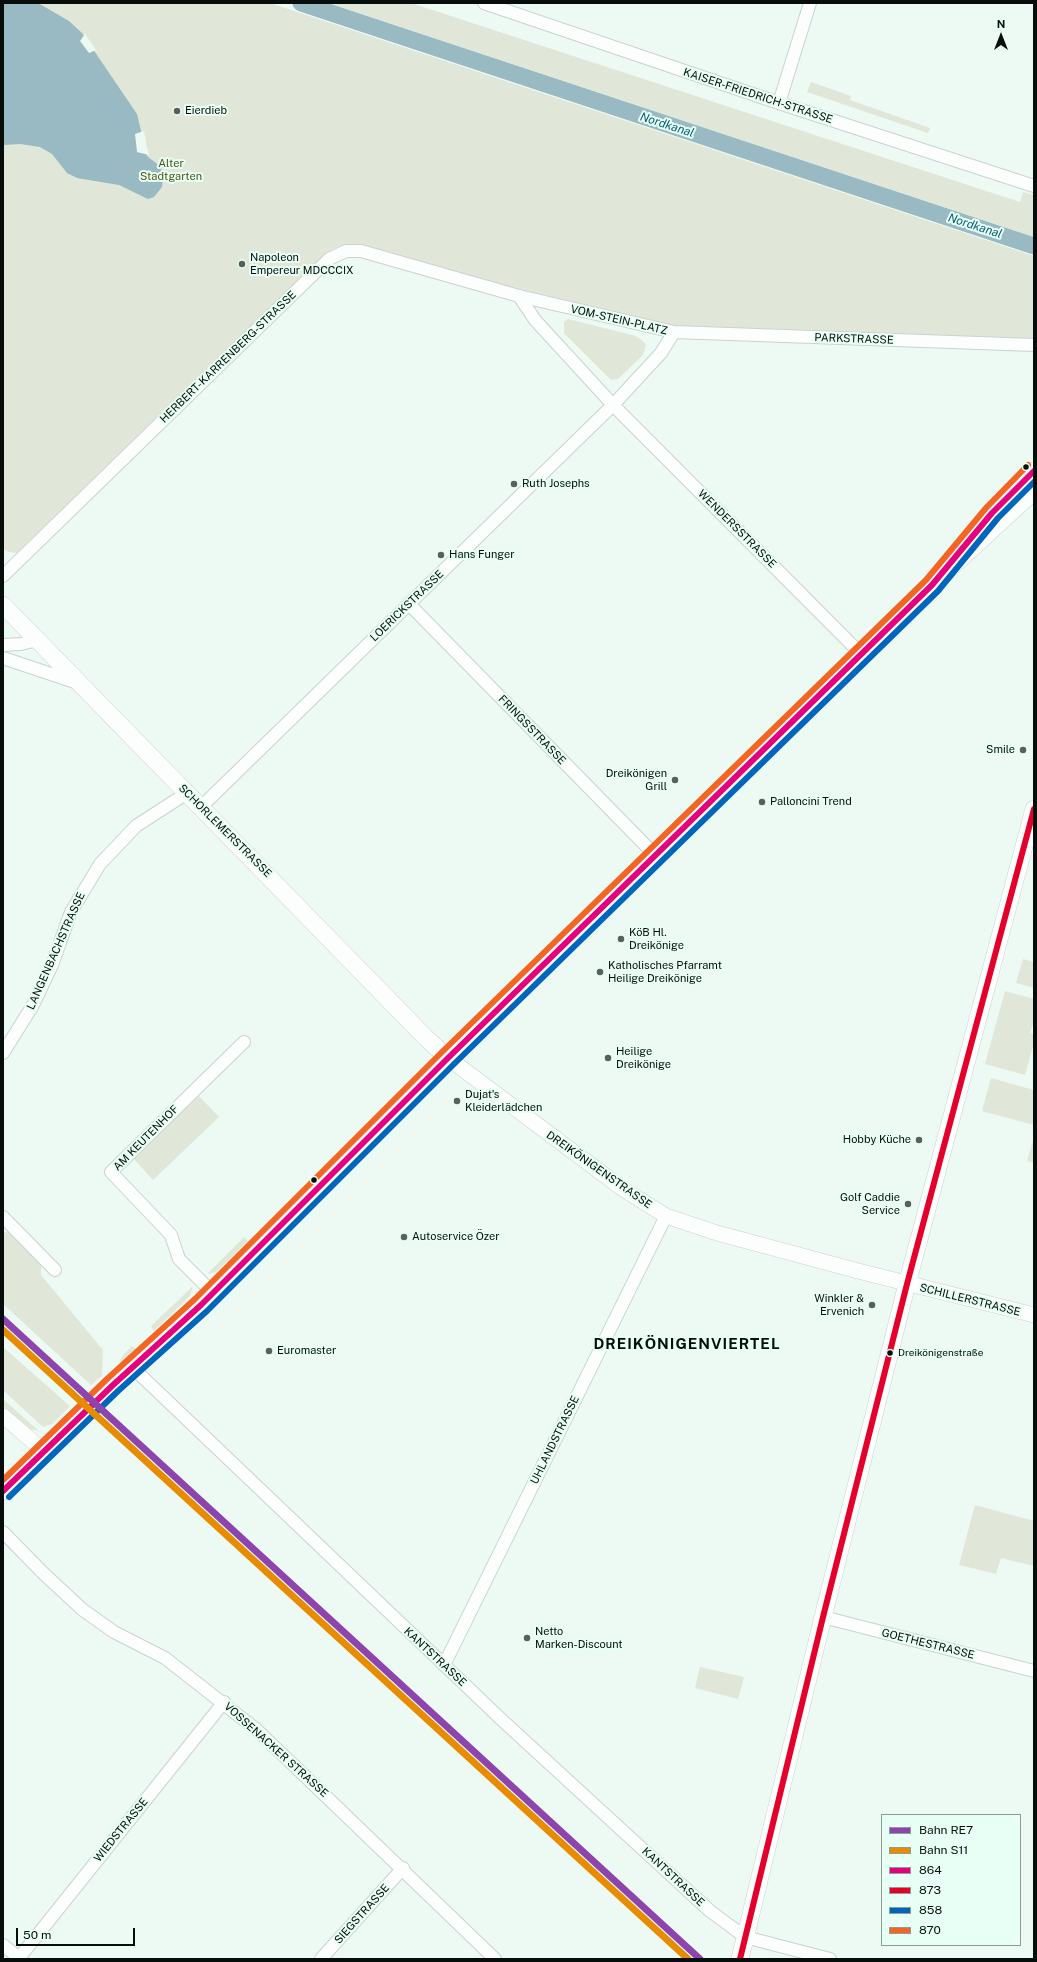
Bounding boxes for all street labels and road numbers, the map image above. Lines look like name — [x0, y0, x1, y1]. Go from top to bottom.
street label: KAISER-FRIEDRICH-STRASSE — [682, 66, 834, 126]
street label: HERBERT-KARRENBERG-STRASSE — [157, 288, 299, 426]
street label: VOM-STEIN-PLATZ — [569, 302, 669, 338]
street label: PARKSTRASSE — [814, 331, 894, 347]
street label: WENDERSSTRASSE — [695, 487, 779, 571]
street label: LOERICKSTRASSE — [368, 568, 446, 644]
street label: FRINGSSTRASSE — [496, 693, 568, 767]
street label: SCHORLEMERSTRASSE — [176, 782, 274, 880]
street label: LANGENBACHSTRASSE — [24, 890, 88, 1012]
street label: AM KEUTENHOF — [111, 1103, 181, 1173]
street label: DREIKÖNIGENSTRASSE — [544, 1129, 654, 1211]
street label: SCHILLERSTRASSE — [918, 1281, 1022, 1319]
street label: UHLANDSTRASSE — [528, 1394, 582, 1486]
street label: KANTSTRASSE — [401, 1625, 469, 1689]
street label: GOETHESTRASSE — [880, 1626, 976, 1662]
street label: VOSSENACKER STRASSE — [221, 1700, 331, 1800]
street label: WIEDSTRASSE — [91, 1795, 151, 1865]
street label: KANTSTRASSE — [639, 1845, 707, 1909]
street label: SIEGSTRASSE — [332, 1881, 392, 1947]

